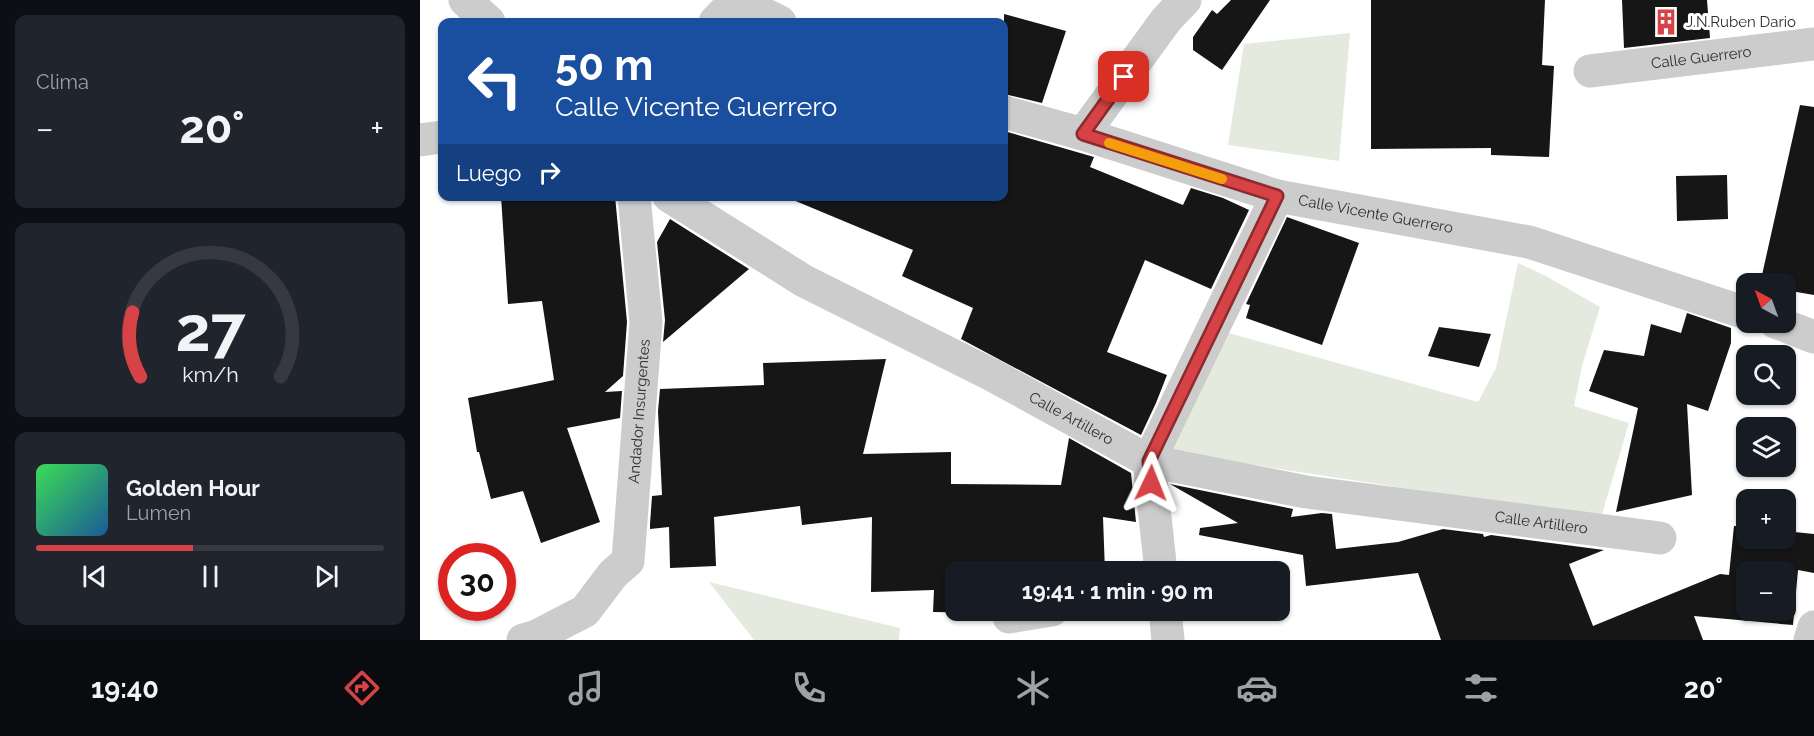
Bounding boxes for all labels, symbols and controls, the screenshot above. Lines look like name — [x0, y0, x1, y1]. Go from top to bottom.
building icon: J.N.Ruben Dario — [1651, 7, 1681, 37]
place label: J.N.Ruben Dario — [1686, 13, 1796, 31]
text: 50 m — [555, 41, 653, 90]
icon: left — [456, 42, 534, 120]
street label: Calle Guerrero — [1650, 43, 1752, 73]
pin — [1098, 51, 1149, 102]
icon: arrive — [1107, 60, 1140, 93]
text: Clima — [36, 70, 89, 94]
text: Calle Vicente Guerrero — [555, 91, 837, 122]
text: 20° — [179, 101, 245, 154]
text: − — [36, 109, 54, 148]
text: + — [370, 109, 384, 148]
icon: right — [533, 156, 566, 189]
text: Luego — [456, 160, 521, 186]
street label: Calle Vicente Guerrero — [1297, 191, 1455, 237]
north arrow — [1736, 273, 1796, 333]
map controls — [1736, 273, 1796, 621]
text: 27 — [175, 292, 246, 366]
street label: Andador Insurgentes — [625, 338, 654, 484]
button: search — [1736, 345, 1796, 405]
text: km/h — [182, 362, 238, 387]
street label: Calle Artillero — [1026, 388, 1117, 449]
button: layers — [1736, 417, 1796, 477]
position arrow — [1119, 451, 1183, 515]
text: Golden Hour — [126, 475, 260, 501]
button: + — [1736, 489, 1796, 549]
text: Lumen — [126, 501, 191, 525]
street label: Calle Artillero — [1494, 508, 1589, 538]
speed limit sign: 30 — [438, 543, 516, 621]
icon: previous — [78, 560, 111, 593]
icon: pause — [194, 560, 227, 593]
icon: next — [310, 560, 343, 593]
button: − — [1736, 561, 1796, 621]
text: 19:41 · 1 min · 90 m — [1022, 578, 1213, 604]
icon: directions — [341, 667, 383, 709]
icon: music — [565, 667, 607, 709]
icon: phone — [788, 667, 830, 709]
icon: climate — [1012, 667, 1054, 709]
icon: car — [1236, 667, 1278, 709]
icon: filters — [1460, 667, 1502, 709]
text: 19:40 — [91, 673, 159, 704]
text: 20° — [1684, 673, 1723, 704]

